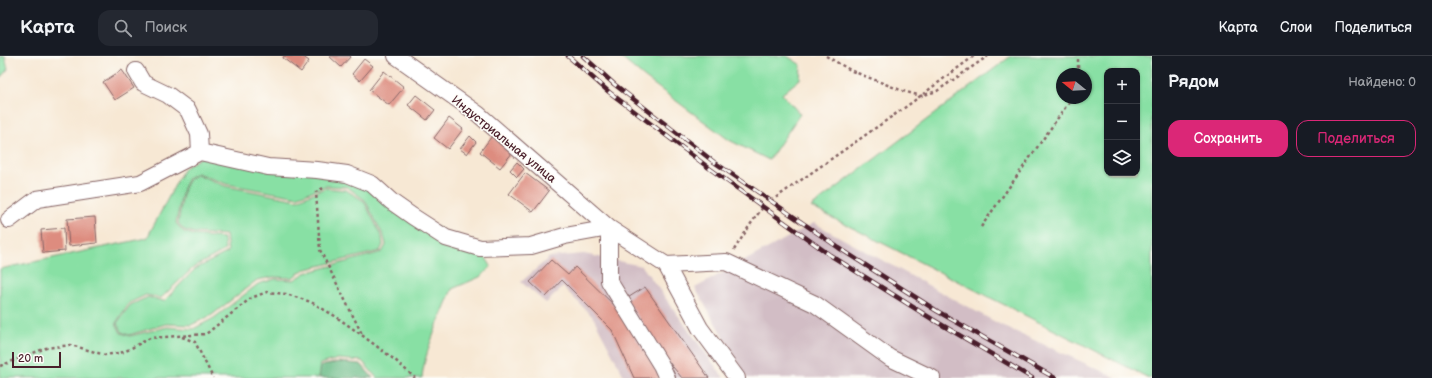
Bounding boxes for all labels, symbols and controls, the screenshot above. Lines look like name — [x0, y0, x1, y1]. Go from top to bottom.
search box — [98, 10, 378, 46]
text: Карта — [20, 16, 74, 39]
icon: search — [112, 17, 134, 39]
text: Поиск — [144, 18, 187, 37]
text: Карта — [1218, 19, 1258, 36]
text: Слои — [1280, 19, 1312, 36]
text: Поделиться — [1334, 19, 1412, 36]
north arrow — [1056, 68, 1092, 104]
map controls — [1104, 68, 1140, 176]
button: + — [1104, 68, 1140, 104]
text: Рядом — [1168, 72, 1219, 92]
text: Найдено: 0 — [1348, 74, 1416, 90]
street label: Индустриальная улица — [448, 93, 559, 186]
button: − — [1104, 104, 1140, 140]
button: Сохранить — [1168, 120, 1288, 157]
button: Поделиться — [1296, 120, 1416, 157]
button: layers — [1104, 140, 1140, 176]
scale bar — [12, 350, 61, 369]
text: 20 m — [18, 352, 43, 365]

